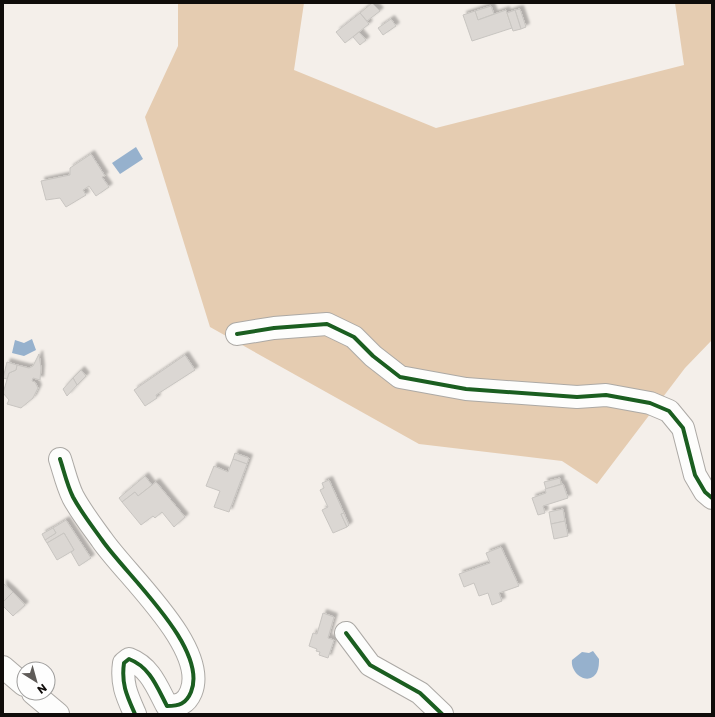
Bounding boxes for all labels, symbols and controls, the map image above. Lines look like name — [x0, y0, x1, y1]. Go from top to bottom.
north arrow — [16, 661, 56, 701]
text: N — [34, 680, 50, 698]

